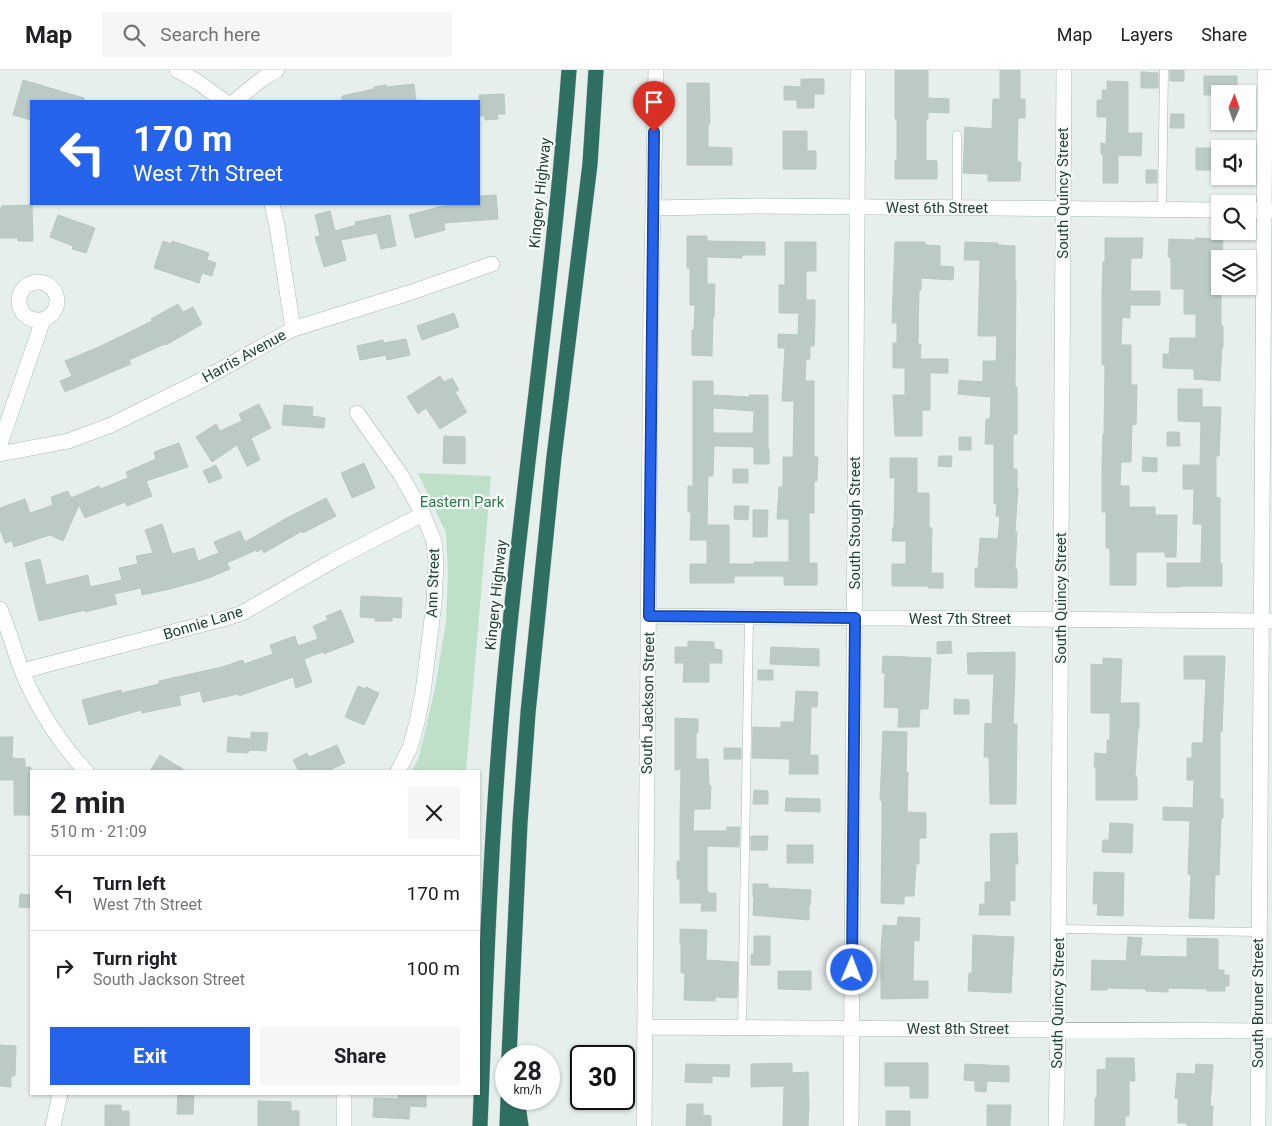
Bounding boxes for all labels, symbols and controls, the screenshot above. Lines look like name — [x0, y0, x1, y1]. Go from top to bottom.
search box — [102, 12, 452, 57]
text: Map — [25, 21, 72, 49]
icon: search — [120, 21, 148, 49]
text: Search here — [160, 23, 260, 46]
text: Map — [1057, 24, 1092, 45]
text: Layers — [1120, 24, 1173, 45]
text: Share — [1201, 24, 1247, 45]
pin — [633, 81, 675, 132]
north arrow — [1211, 85, 1256, 130]
map controls — [1211, 85, 1256, 295]
icon: arrive — [640, 88, 668, 116]
text: 170 m — [133, 119, 232, 160]
icon: left — [50, 120, 115, 185]
street label: South Quincy Street — [1054, 127, 1072, 259]
street label: Kingery Highway — [525, 137, 555, 249]
button: sound — [1211, 140, 1256, 185]
text: West 7th Street — [133, 161, 283, 186]
button: search — [1211, 195, 1256, 240]
street label: West 6th Street — [886, 199, 988, 217]
button: layers — [1211, 250, 1256, 295]
street label: Harris Avenue — [199, 326, 289, 386]
street label: South Stough Street — [846, 456, 864, 590]
park label: Eastern Park — [420, 493, 505, 511]
street label: South Quincy Street — [1052, 532, 1070, 664]
street label: Kingery Highway — [481, 539, 511, 651]
street label: Ann Street — [423, 548, 443, 618]
street label: Bonnie Lane — [161, 602, 245, 644]
street label: West 7th Street — [909, 610, 1011, 628]
street label: South Jackson Street — [638, 632, 658, 774]
text: 2 min — [50, 785, 125, 820]
button: close — [408, 787, 460, 839]
text: 510 m · 21:09 — [50, 822, 147, 841]
text: Turn left — [93, 872, 166, 895]
icon: left — [50, 879, 78, 907]
text: 170 m — [407, 882, 460, 905]
text: West 7th Street — [93, 895, 202, 914]
street label: South Quincy Street — [1048, 937, 1068, 1069]
street label: South Bruner Street — [1249, 938, 1267, 1068]
position arrow — [825, 943, 877, 995]
text: Turn right — [93, 947, 177, 970]
icon: right — [50, 954, 78, 982]
text: 100 m — [407, 957, 460, 980]
text: South Jackson Street — [93, 970, 245, 989]
street label: West 8th Street — [907, 1020, 1009, 1038]
button: Exit — [50, 1027, 250, 1085]
button: Share — [260, 1027, 460, 1085]
speed limit sign: 30 — [570, 1045, 635, 1110]
text: 28 — [513, 1057, 542, 1086]
text: km/h — [513, 1083, 542, 1097]

